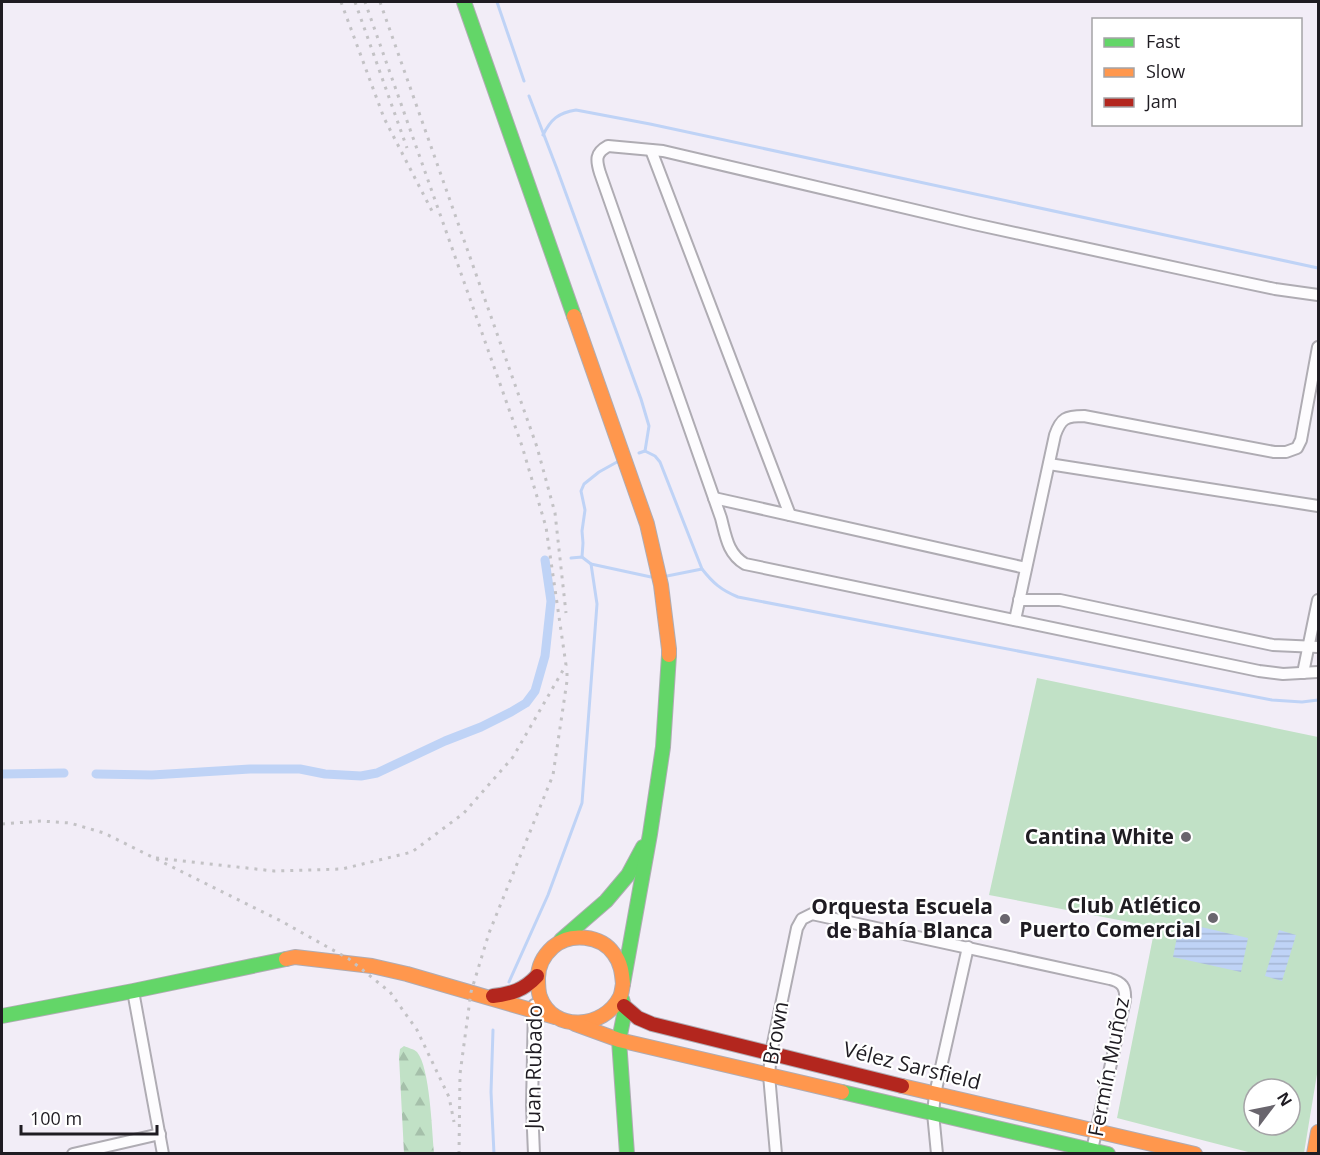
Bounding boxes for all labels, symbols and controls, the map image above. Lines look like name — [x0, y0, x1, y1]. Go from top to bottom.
legend — [1092, 18, 1302, 126]
text: Fast — [1146, 29, 1180, 53]
text: Slow — [1146, 59, 1185, 83]
text: Jam — [1144, 89, 1178, 113]
place label: Cantina White — [1025, 822, 1174, 850]
marker: Cantina White — [1179, 830, 1193, 844]
place label: Club Atlético Puerto Comercial — [1019, 891, 1201, 943]
place label: Orquesta Escuela de Bahía Blanca — [811, 892, 993, 944]
marker: Club Atlético Puerto Comercial — [1206, 911, 1220, 925]
marker: Orquesta Escuela de Bahía Blanca — [998, 912, 1012, 926]
street label: Fermín Muñoz — [1081, 995, 1135, 1139]
street label: Brown — [756, 999, 794, 1067]
street label: Juan Rubado — [518, 1005, 548, 1131]
street label: Vélez Sarsfield — [841, 1034, 984, 1096]
north arrow — [1242, 1077, 1302, 1137]
text: N — [1272, 1088, 1297, 1110]
scale bar — [21, 1098, 158, 1136]
text: 100 m — [30, 1106, 82, 1130]

